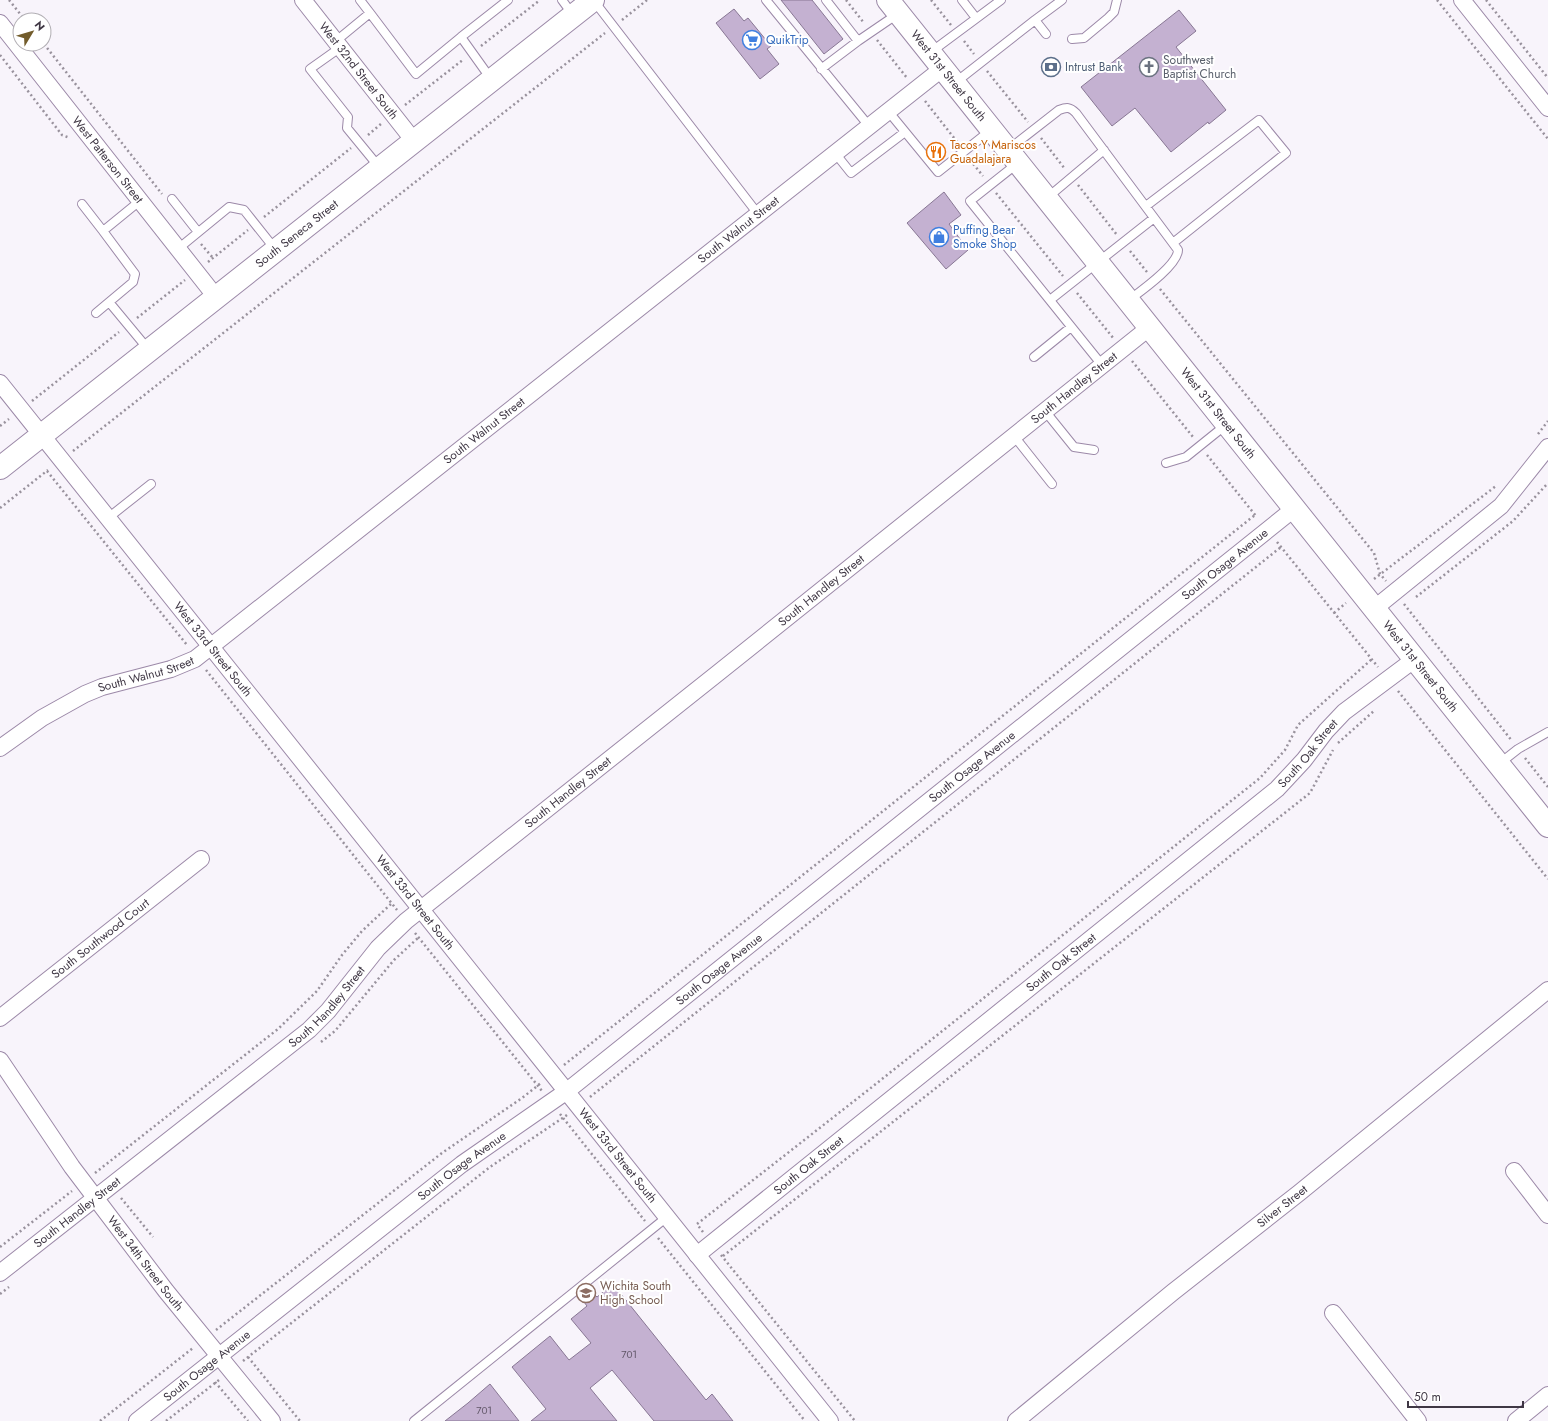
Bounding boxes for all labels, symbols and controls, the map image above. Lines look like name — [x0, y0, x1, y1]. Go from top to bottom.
north arrow — [12, 12, 52, 52]
text: N — [31, 17, 49, 34]
street label: West 32nd Street South — [315, 18, 403, 123]
street label: West 31st Street South — [906, 26, 991, 125]
supermarket icon: QuikTrip — [741, 29, 763, 51]
place label: QuikTrip — [766, 31, 809, 49]
place label: Southwest Baptist Church — [1163, 51, 1236, 83]
bank icon: Intrust Bank — [1040, 56, 1062, 78]
church icon: Southwest Baptist Church — [1138, 56, 1160, 78]
place label: Intrust Bank — [1065, 58, 1124, 76]
street label: West Patterson Street — [68, 112, 148, 207]
place label: Tacos Y Mariscos Guadalajara — [950, 136, 1036, 168]
restaurant icon: Tacos Y Mariscos Guadalajara — [925, 141, 947, 163]
street label: South Walnut Street — [694, 192, 783, 268]
street label: South Seneca Street — [251, 195, 342, 272]
place label: Puffing Bear Smoke Shop — [953, 221, 1017, 253]
shop icon: Puffing Bear Smoke Shop — [928, 226, 950, 248]
street label: South Handley Street — [1027, 348, 1121, 428]
street label: West 31st Street South — [1176, 364, 1260, 463]
street label: South Walnut Street — [440, 393, 529, 468]
street label: South Osage Avenue — [1178, 524, 1272, 604]
street label: South Handley Street — [774, 550, 868, 631]
street label: West 33rd Street South — [169, 598, 257, 701]
street label: West 31st Street South — [1378, 617, 1463, 716]
street label: South Walnut Street — [95, 651, 197, 697]
street label: South Oak Street — [1273, 715, 1342, 792]
street label: South Osage Avenue — [925, 726, 1019, 807]
street label: South Handley Street — [521, 752, 615, 832]
street label: West 33rd Street South — [372, 851, 459, 954]
street label: South Southwood Court — [48, 894, 153, 983]
street label: South Osage Avenue — [672, 929, 766, 1010]
street label: South Oak Street — [1022, 929, 1100, 996]
street label: South Handley Street — [284, 962, 369, 1052]
street label: West 33rd Street South — [574, 1104, 661, 1207]
street label: South Osage Avenue — [414, 1127, 510, 1205]
street label: South Oak Street — [770, 1132, 847, 1199]
street label: South Handley Street — [30, 1172, 124, 1252]
street label: Silver Street — [1253, 1180, 1311, 1232]
street label: West 34th Street South — [103, 1212, 188, 1315]
place label: Wichita South High School — [600, 1277, 671, 1309]
school or university icon: Wichita South High School — [575, 1282, 597, 1304]
street label: South Osage Avenue — [159, 1326, 254, 1406]
house number: 701 — [621, 1347, 637, 1362]
scale bar — [1408, 1383, 1523, 1409]
text: 50 m — [1414, 1388, 1441, 1406]
house number: 701 — [476, 1403, 492, 1418]

